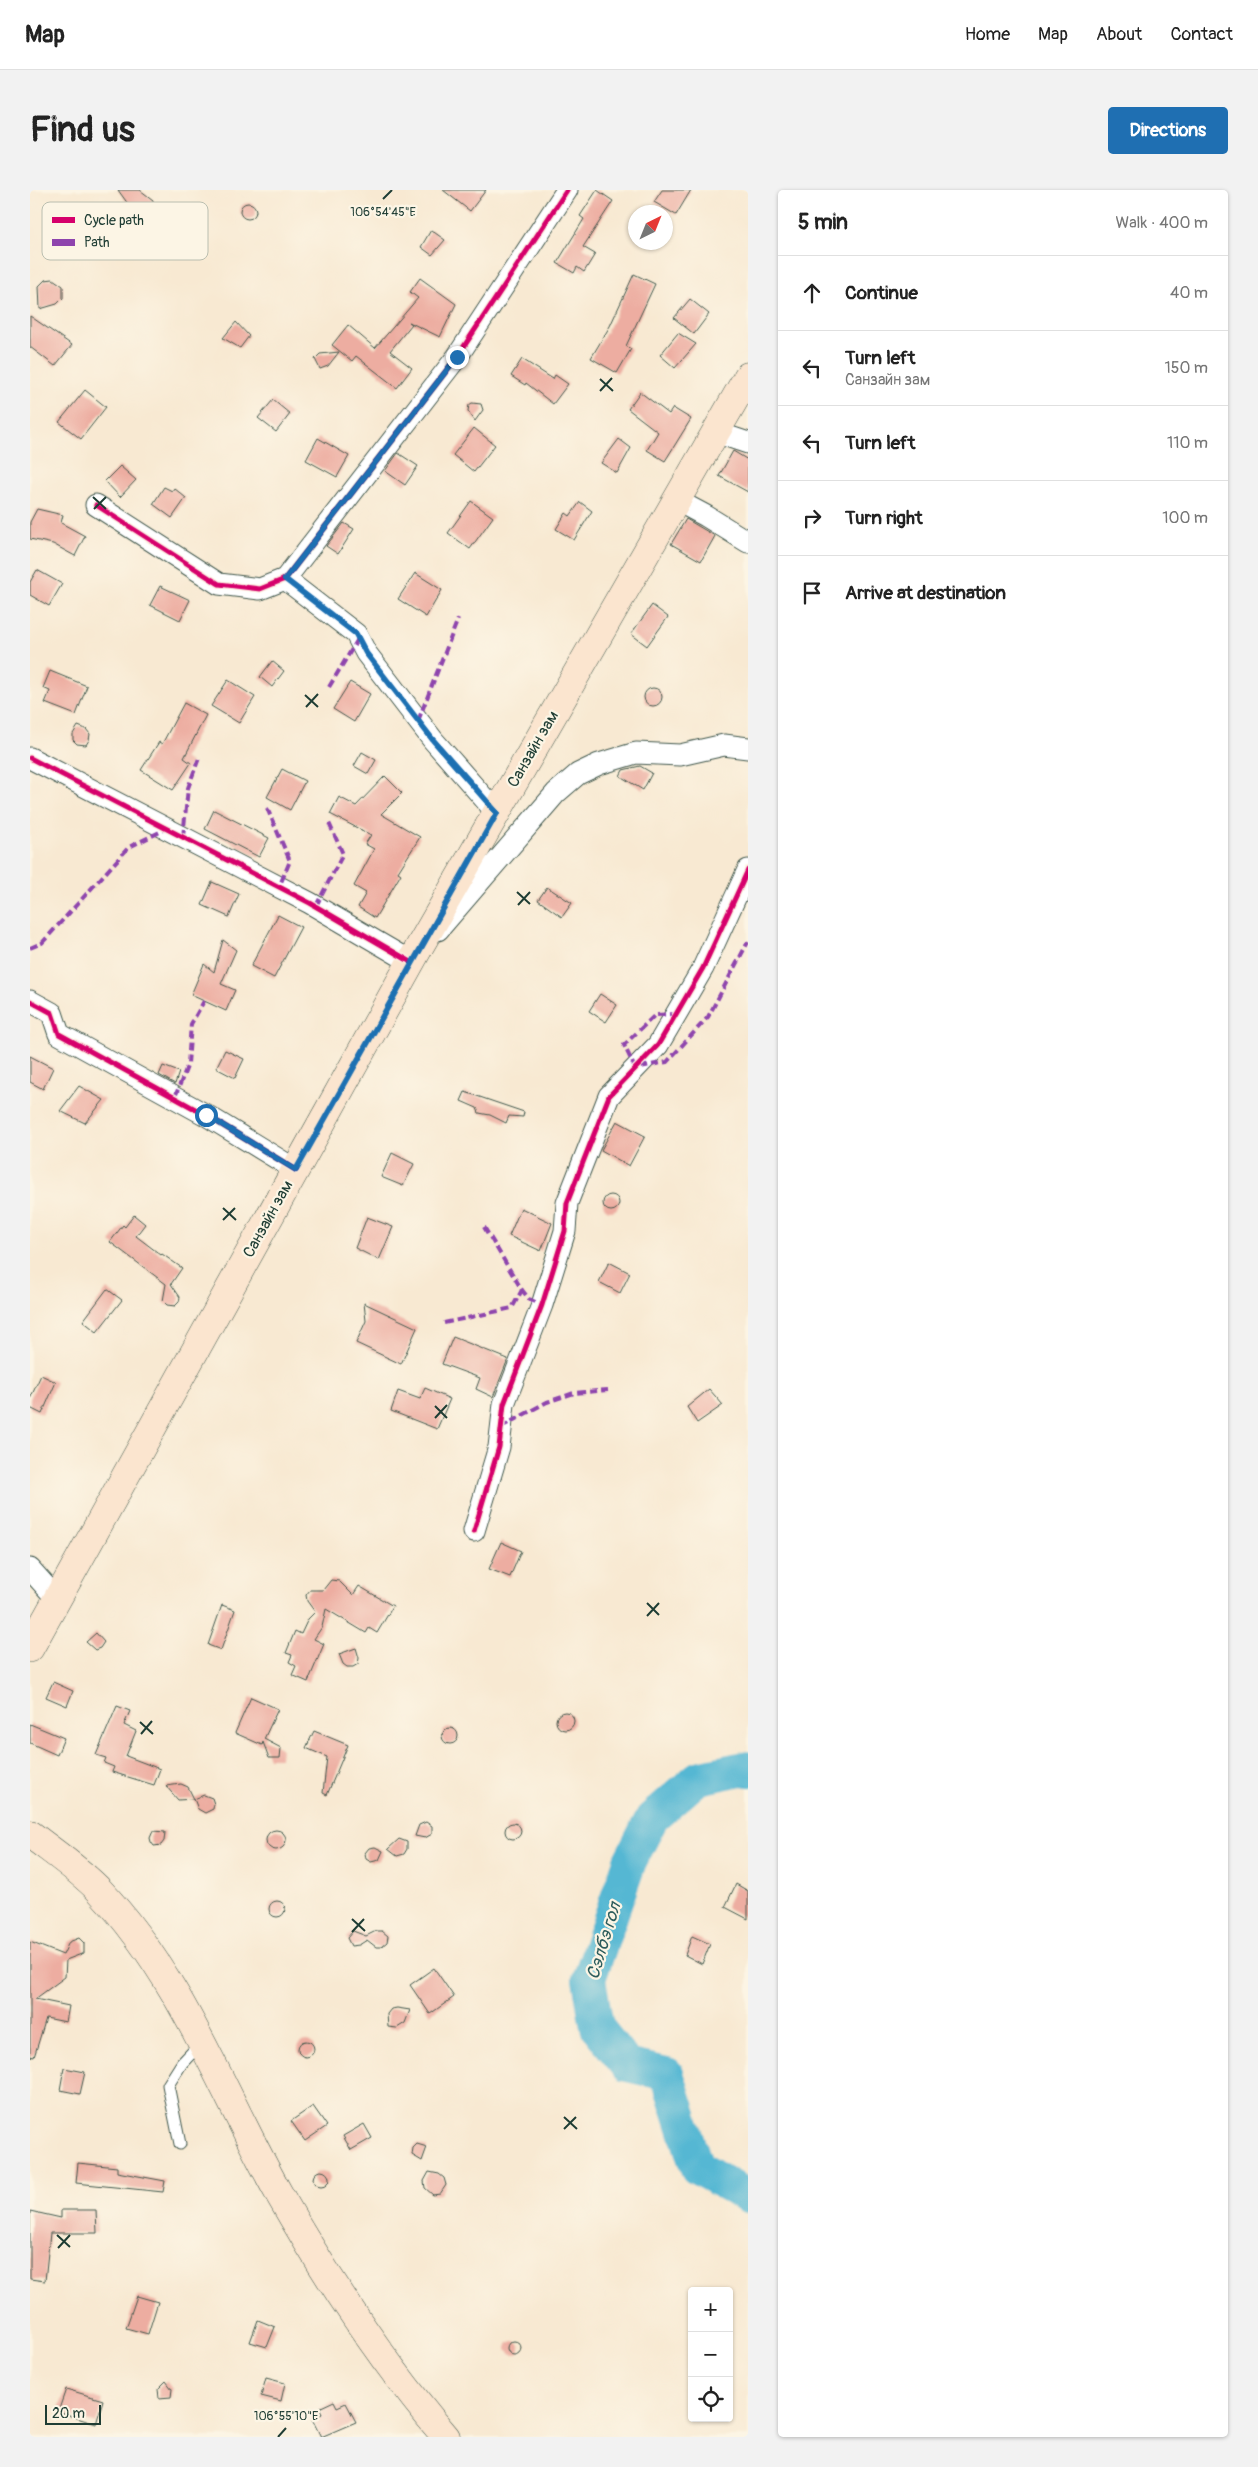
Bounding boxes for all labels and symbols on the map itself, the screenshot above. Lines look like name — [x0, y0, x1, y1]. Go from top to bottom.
legend — [42, 202, 208, 260]
text: 106°54'45"E — [350, 205, 416, 220]
north arrow — [628, 205, 673, 250]
text: Cycle path — [84, 212, 144, 229]
text: Path — [84, 234, 109, 251]
route end — [446, 346, 469, 369]
street label: Санзайн зам — [503, 707, 563, 791]
route start — [195, 1104, 218, 1127]
street label: Санзайн зам — [239, 1177, 297, 1261]
water label: Сэлбэ гол — [581, 1898, 627, 1982]
scale bar — [45, 2402, 101, 2425]
text: 106°55'10"E — [254, 2409, 318, 2424]

